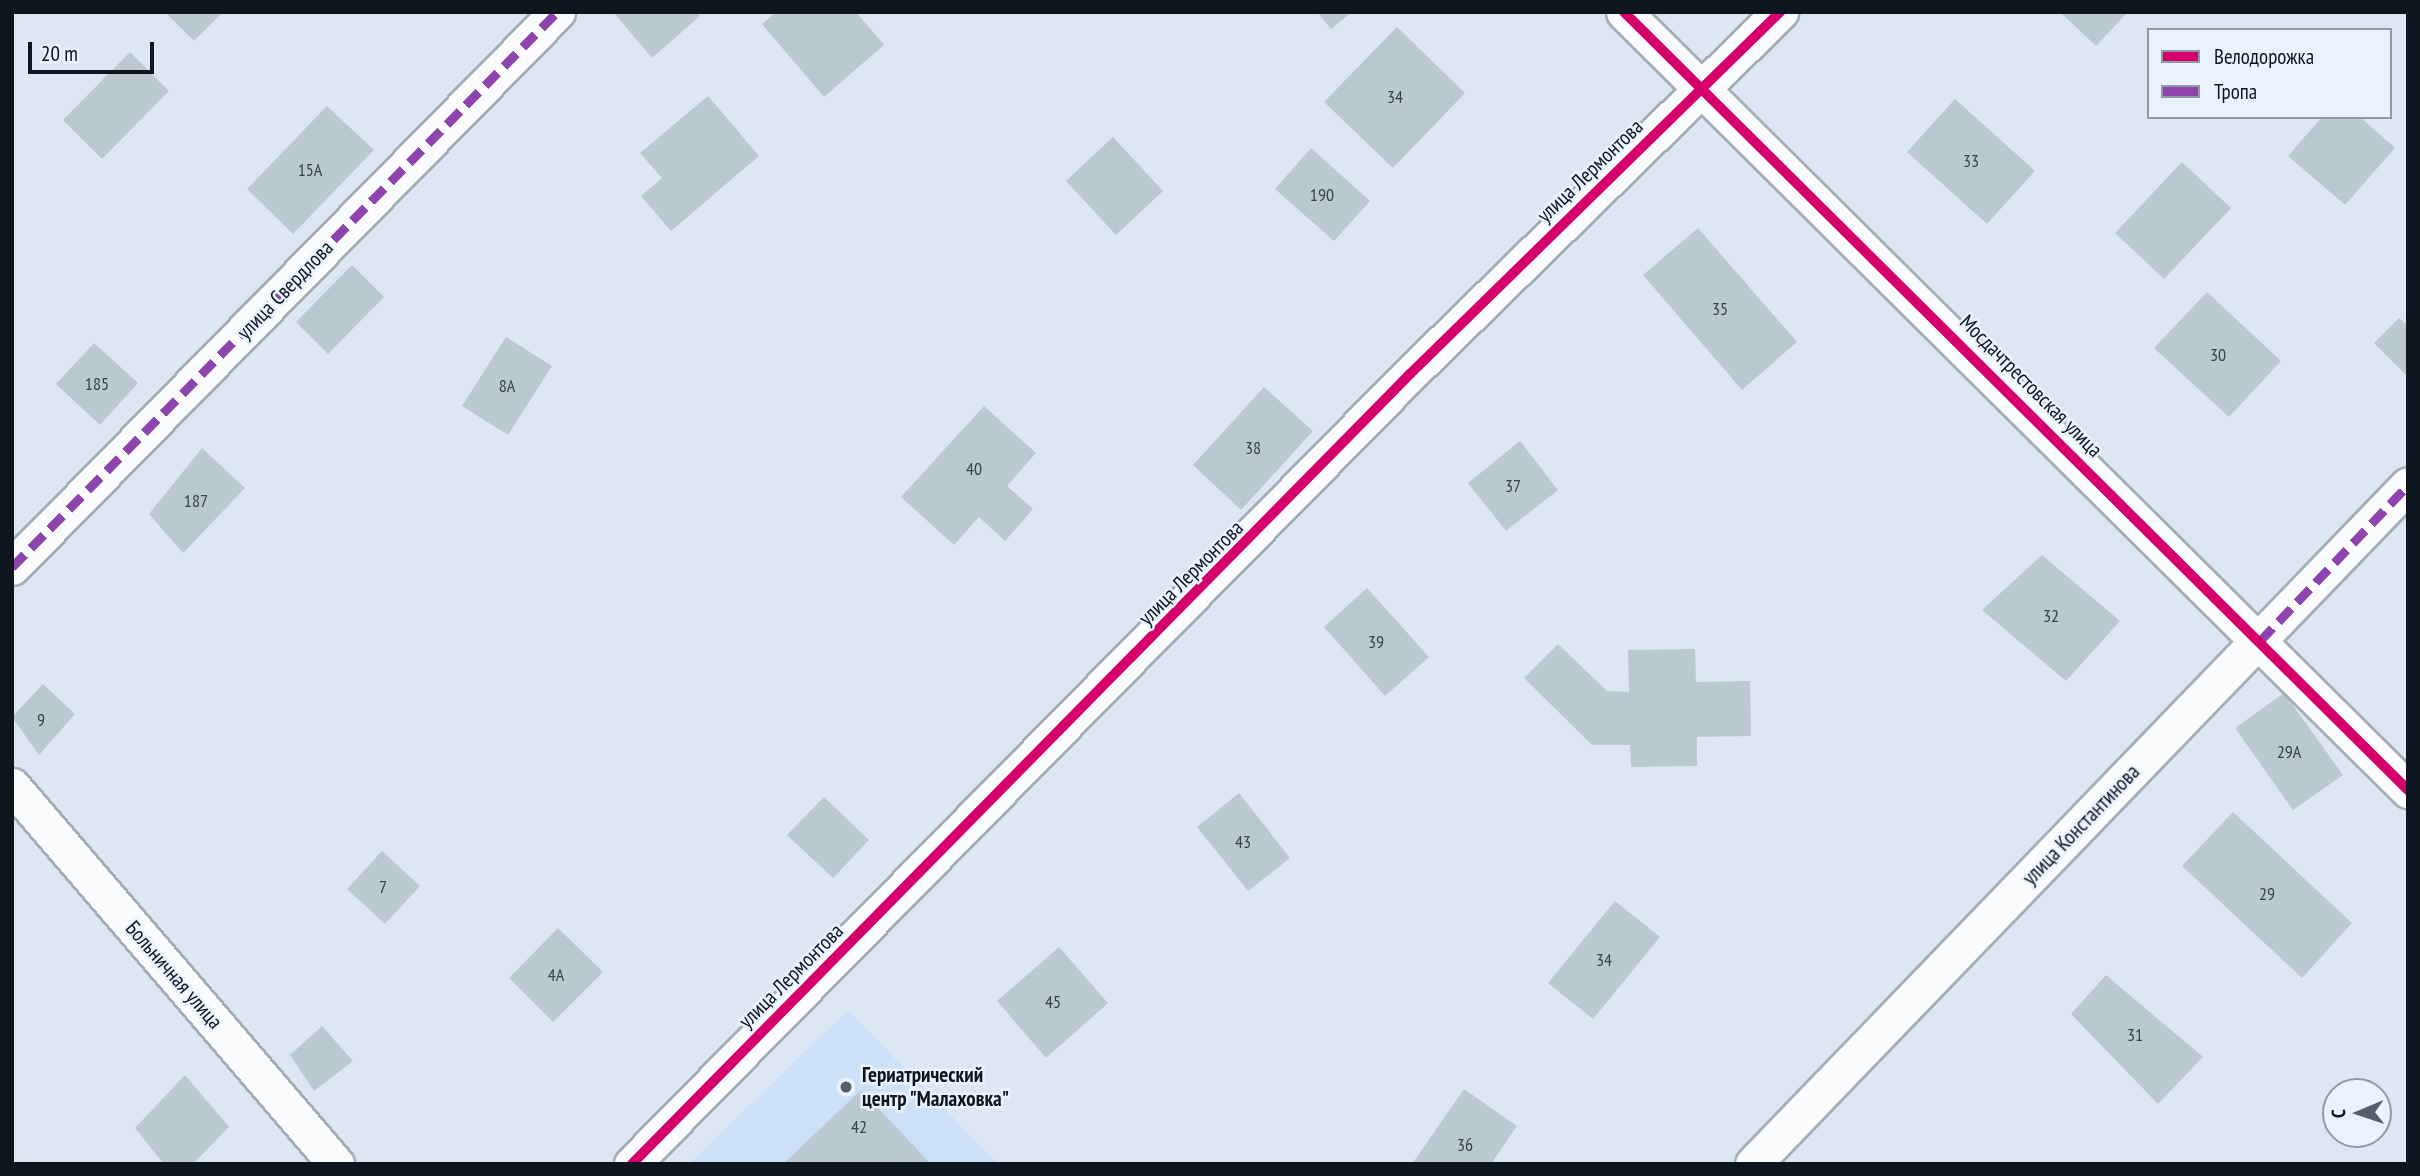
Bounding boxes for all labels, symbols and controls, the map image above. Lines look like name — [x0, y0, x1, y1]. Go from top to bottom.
scale bar — [32, 28, 158, 72]
legend — [2147, 28, 2392, 119]
text: 20 m — [41, 40, 78, 67]
text: Велодорожка — [2214, 43, 2314, 70]
text: Тропа — [2214, 78, 2257, 105]
house number: 34 — [1387, 86, 1403, 108]
street label: улица Лермонтова — [1532, 114, 1648, 228]
house number: 33 — [1963, 150, 1979, 172]
house number: 15А — [298, 159, 322, 181]
house number: 190 — [1310, 184, 1334, 206]
street label: улица Свердлова — [232, 235, 338, 345]
house number: 35 — [1712, 298, 1728, 320]
street label: Мосдачтрестовская улица — [1955, 310, 2107, 462]
house number: 30 — [2210, 344, 2226, 366]
house number: 185 — [85, 373, 109, 395]
house number: 8А — [499, 375, 515, 397]
house number: 38 — [1245, 437, 1261, 459]
house number: 40 — [966, 458, 982, 480]
house number: 37 — [1505, 475, 1521, 497]
house number: 187 — [184, 490, 208, 512]
street label: улица Лермонтова — [1134, 516, 1248, 630]
house number: 32 — [2043, 605, 2059, 627]
house number: 39 — [1368, 631, 1384, 653]
house number: 9 — [37, 709, 45, 731]
house number: 29А — [2277, 741, 2301, 763]
street label: улица Константинова — [2017, 760, 2145, 890]
house number: 43 — [1235, 831, 1251, 853]
house number: 7 — [379, 876, 387, 898]
house number: 29 — [2259, 883, 2275, 905]
street label: Больничная улица — [120, 916, 228, 1034]
street label: улица Лермонтова — [734, 919, 848, 1033]
house number: 34 — [1596, 949, 1612, 971]
house number: 4А — [548, 964, 564, 986]
house number: 45 — [1045, 991, 1061, 1013]
house number: 31 — [2127, 1024, 2143, 1046]
place label: Гериатрический центр "Малаховка" — [862, 1062, 1011, 1112]
marker: Гериатрический центр "Малаховка" — [836, 1077, 856, 1097]
north arrow — [2322, 1078, 2392, 1148]
text: С — [2326, 1109, 2350, 1118]
house number: 42 — [851, 1116, 867, 1138]
house number: 36 — [1457, 1134, 1473, 1156]

